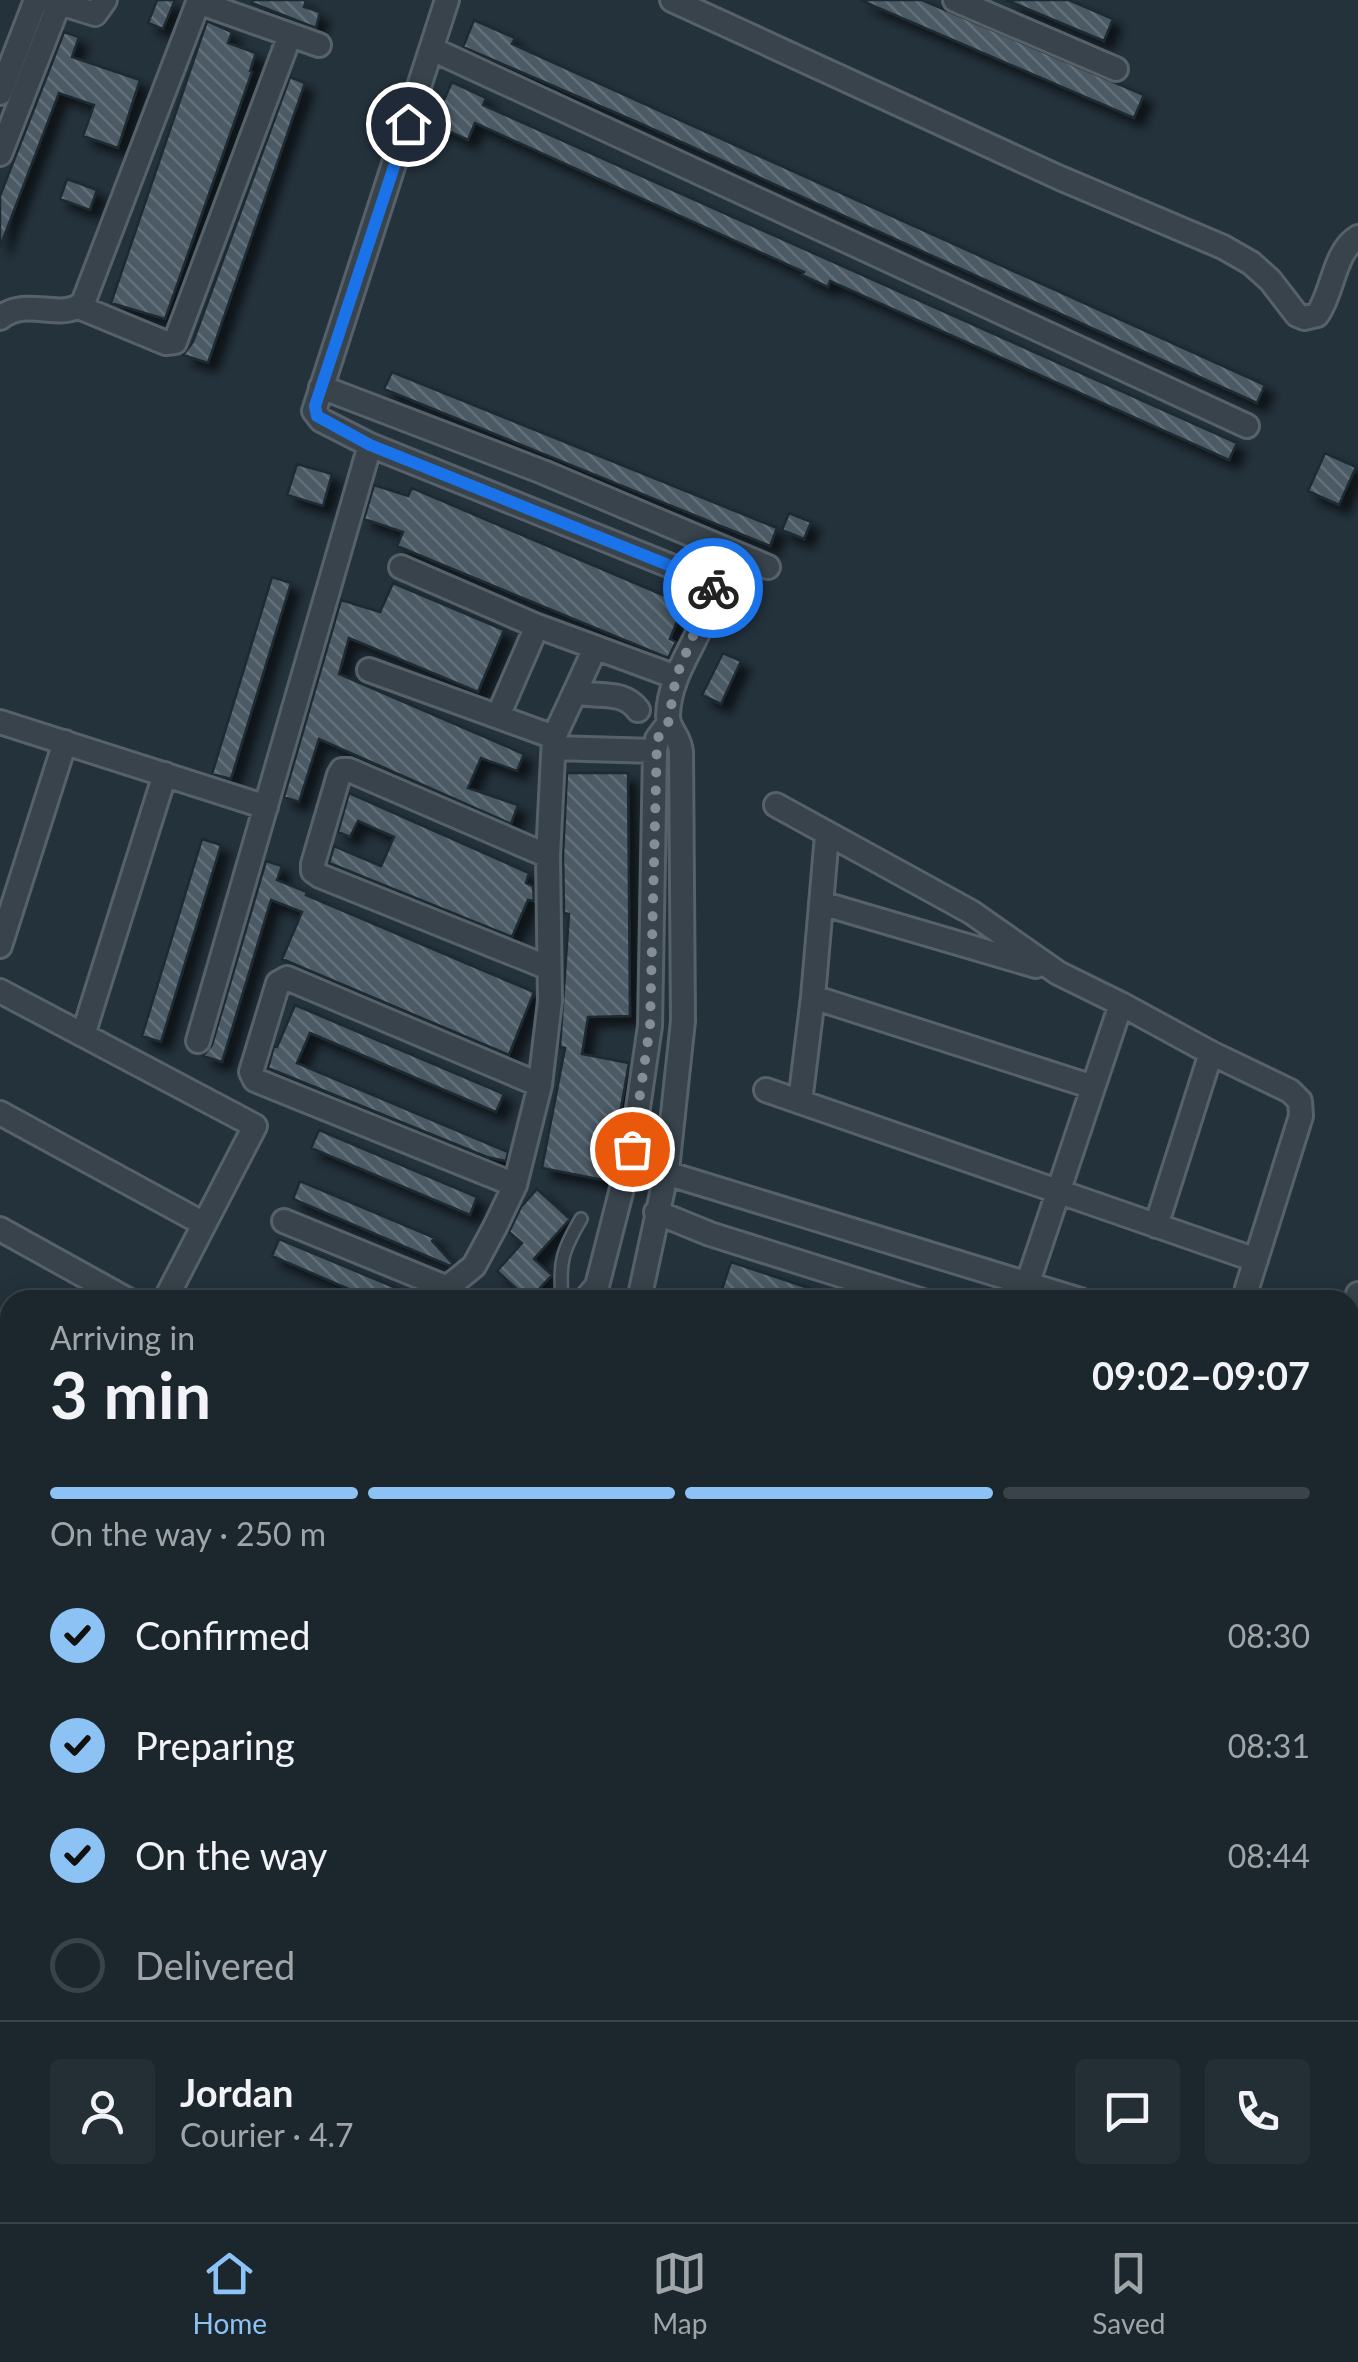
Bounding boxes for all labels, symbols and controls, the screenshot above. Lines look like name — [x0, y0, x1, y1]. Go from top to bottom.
pin — [366, 82, 451, 167]
icon: home — [381, 97, 436, 152]
courier — [663, 538, 763, 638]
icon: bike — [686, 561, 741, 616]
pin — [590, 1107, 675, 1192]
icon: bag — [605, 1122, 660, 1177]
text: Arriving in — [50, 1318, 195, 1357]
text: 09:02–09:07 — [1092, 1352, 1310, 1398]
text: 3 min — [50, 1355, 211, 1433]
text: On the way · 250 m — [50, 1514, 326, 1553]
icon: check — [50, 1608, 105, 1663]
text: Confirmed — [135, 1612, 311, 1658]
text: 08:30 — [1228, 1616, 1310, 1655]
icon: check — [50, 1718, 105, 1773]
text: Preparing — [135, 1722, 295, 1768]
text: 08:31 — [1228, 1726, 1310, 1765]
icon: check — [50, 1828, 105, 1883]
text: On the way — [135, 1832, 327, 1878]
text: 08:44 — [1228, 1836, 1310, 1875]
text: Delivered — [135, 1942, 295, 1988]
button: person — [50, 2059, 155, 2164]
button: chat — [1075, 2059, 1180, 2164]
button: phone — [1205, 2059, 1310, 2164]
text: Jordan — [180, 2069, 293, 2115]
text: Courier · 4.7 — [180, 2115, 354, 2154]
tab: Home — [193, 2246, 267, 2340]
tab: Map — [652, 2246, 707, 2340]
tab: Saved — [1092, 2246, 1165, 2340]

